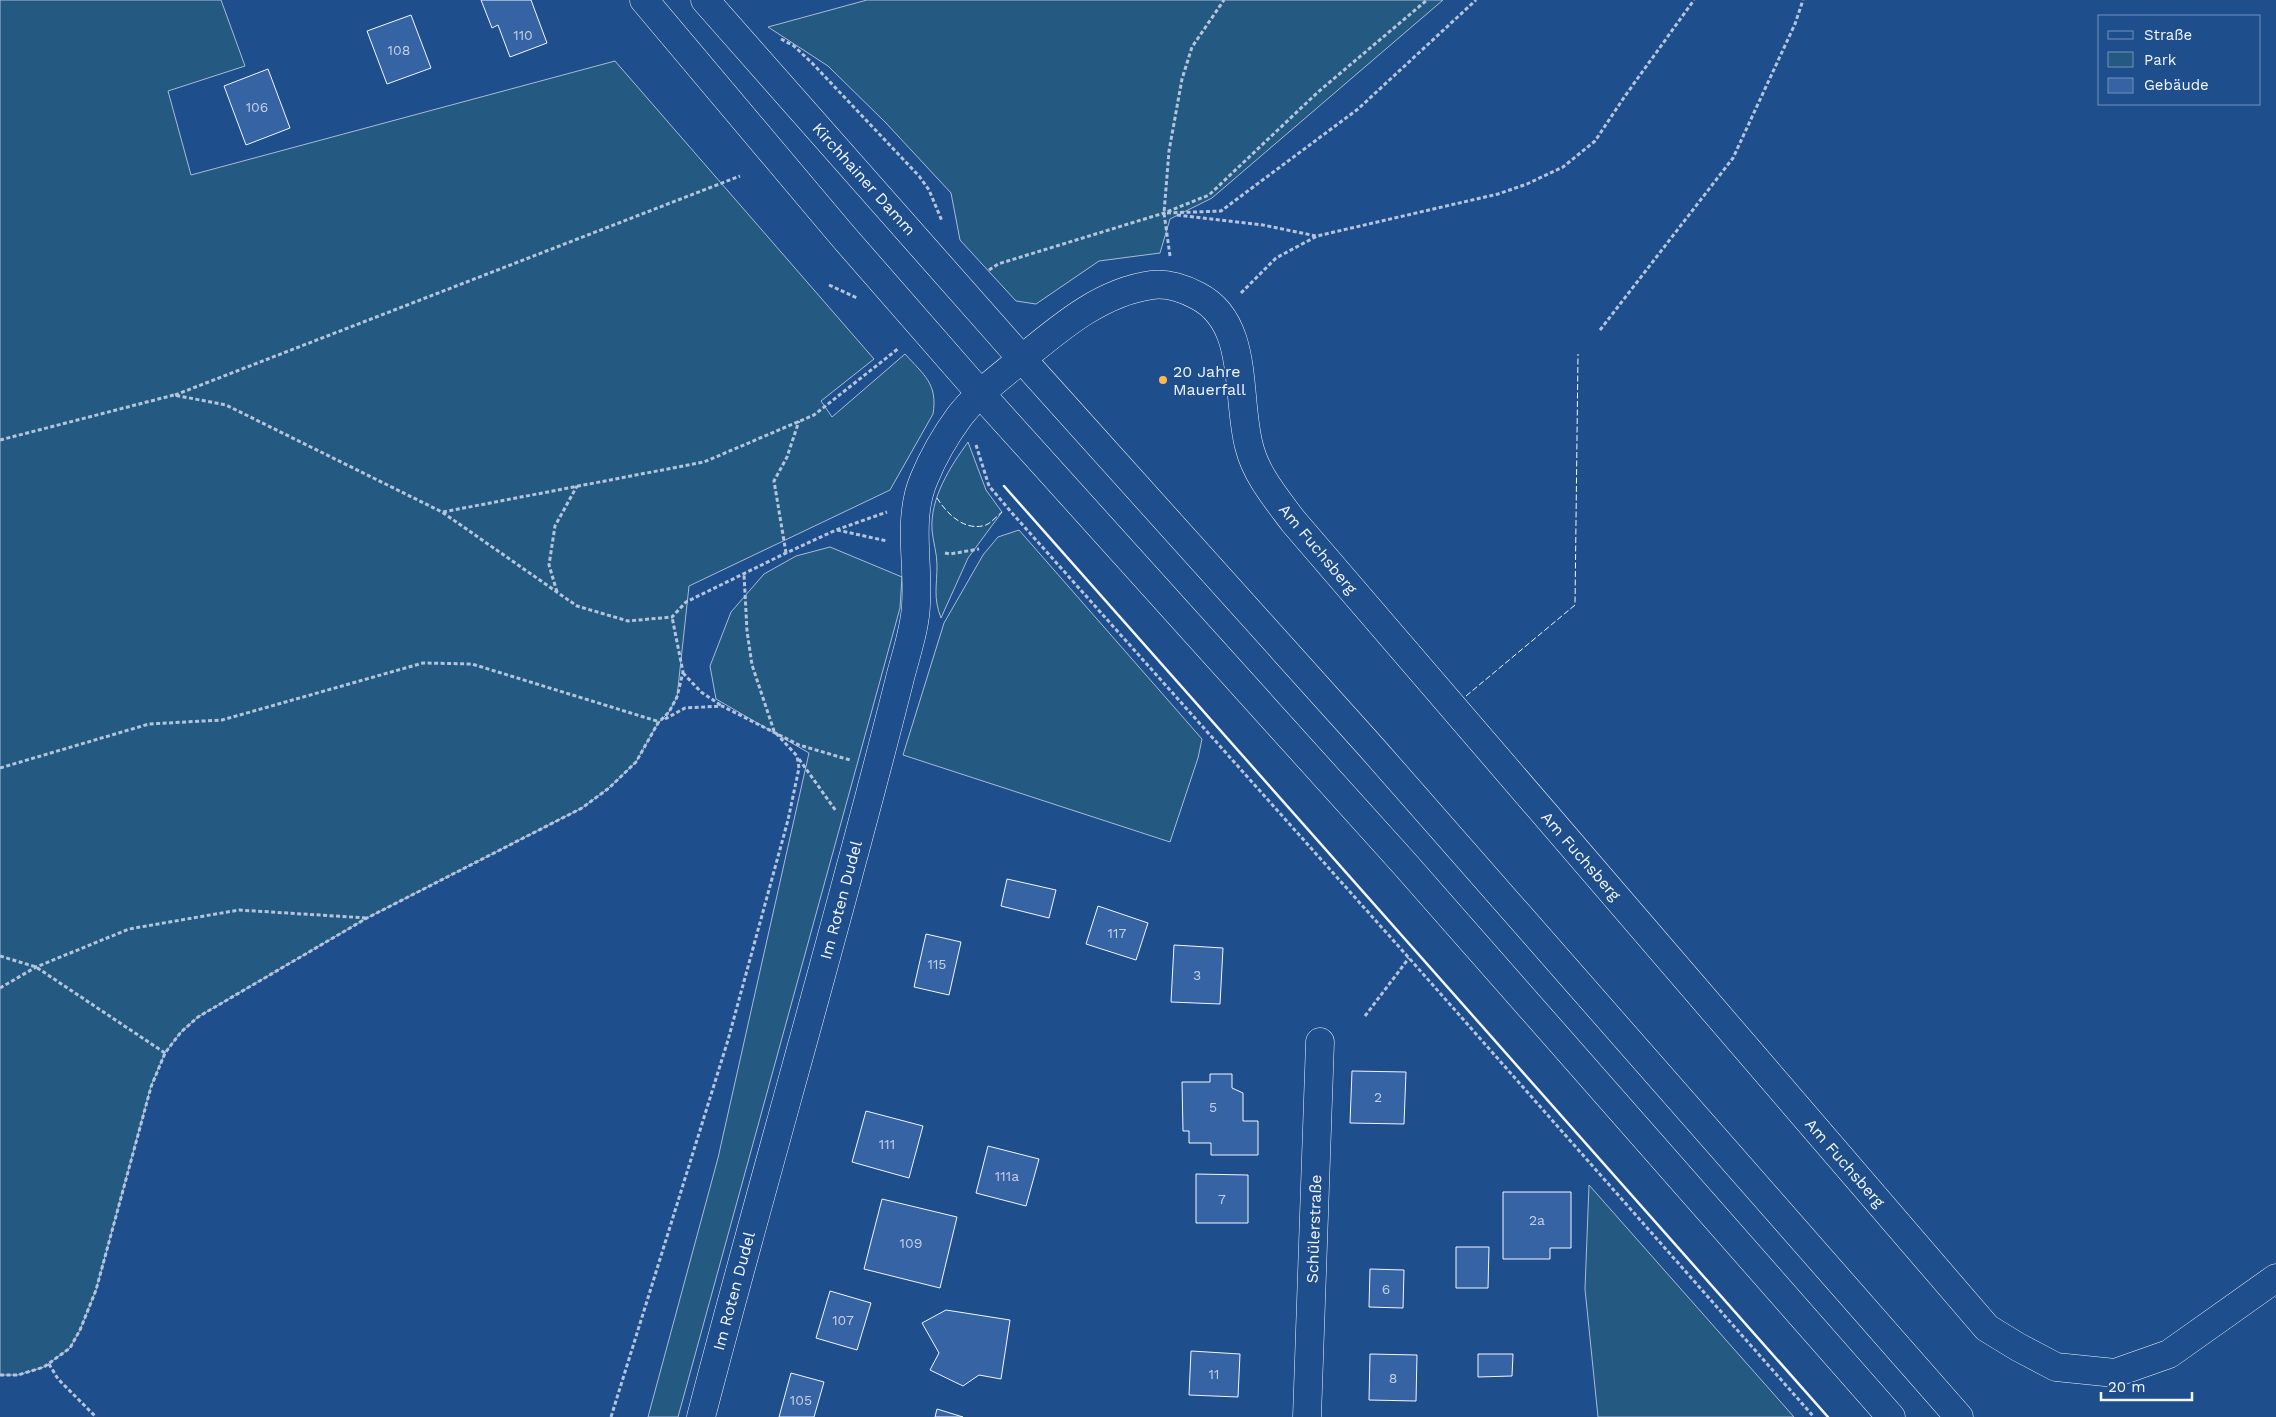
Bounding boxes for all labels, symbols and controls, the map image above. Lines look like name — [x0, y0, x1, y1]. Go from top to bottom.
legend — [2098, 15, 2261, 105]
text: Straße — [2144, 26, 2192, 44]
house number: 110 — [513, 27, 533, 43]
house number: 108 — [388, 42, 410, 58]
text: Park — [2144, 51, 2177, 69]
text: Gebäude — [2144, 76, 2209, 94]
house number: 106 — [246, 99, 268, 115]
street label: Kirchhainer Damm — [808, 119, 920, 239]
place label: 20 Jahre Mauerfall — [1173, 362, 1246, 399]
marker: 20 Jahre Mauerfall — [1157, 374, 1169, 386]
street label: Am Fuchsberg — [1275, 500, 1361, 598]
street label: Am Fuchsberg — [1537, 808, 1625, 905]
street label: Im Roten Dudel — [816, 839, 866, 961]
house number: 117 — [1108, 925, 1127, 941]
house number: 115 — [927, 956, 947, 972]
house number: 3 — [1193, 967, 1201, 983]
house number: 2 — [1374, 1089, 1382, 1105]
house number: 5 — [1209, 1099, 1217, 1115]
street label: Am Fuchsberg — [1801, 1115, 1889, 1212]
house number: 111 — [879, 1136, 895, 1152]
house number: 111a — [995, 1168, 1019, 1184]
street label: Schülerstraße — [1303, 1174, 1325, 1284]
house number: 7 — [1218, 1191, 1226, 1207]
house number: 2a — [1529, 1212, 1545, 1228]
street label: Im Roten Dudel — [709, 1230, 759, 1352]
house number: 109 — [900, 1235, 922, 1251]
house number: 6 — [1382, 1281, 1390, 1297]
house number: 107 — [832, 1312, 854, 1328]
house number: 11 — [1209, 1366, 1219, 1382]
house number: 8 — [1389, 1370, 1397, 1386]
scale bar — [2101, 1370, 2192, 1402]
text: 20 m — [2108, 1378, 2146, 1396]
house number: 105 — [790, 1392, 812, 1408]

